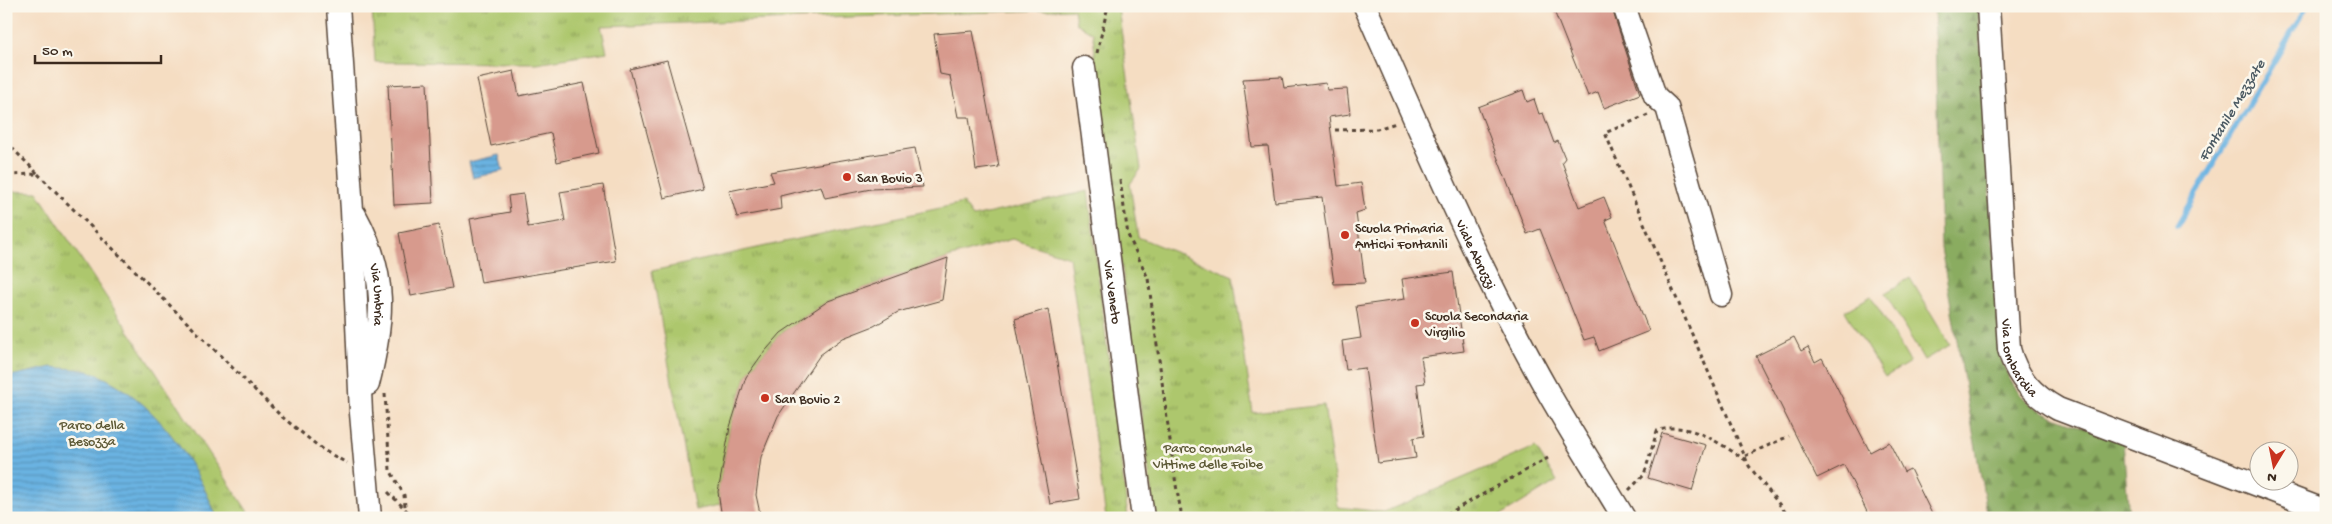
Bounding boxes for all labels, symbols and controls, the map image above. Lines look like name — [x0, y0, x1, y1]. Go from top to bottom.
scale bar — [35, 32, 161, 64]
text: 50 m — [42, 43, 73, 61]
water label: Fontanile Mezzate — [2195, 56, 2271, 165]
marker: San Bovio 3 — [841, 171, 853, 183]
place label: San Bovio 3 — [857, 171, 923, 188]
street label: Viale Abruzzi — [1450, 217, 1498, 293]
place label: Scuola Primaria Antichi Fontanili — [1355, 221, 1448, 254]
marker: Scuola Primaria Antichi Fontanili — [1339, 229, 1351, 241]
street label: Via Veneto — [1098, 259, 1123, 325]
street label: Via Umbria — [364, 261, 386, 328]
place label: Scuola Secondaria Virgilio — [1424, 309, 1530, 342]
marker: Scuola Secondaria Virgilio — [1409, 317, 1421, 329]
street label: Via Lombardia — [1996, 317, 2041, 403]
marker: San Bovio 2 — [759, 392, 771, 404]
place label: San Bovio 2 — [775, 392, 840, 409]
park label: Parco della Besozza — [58, 418, 126, 451]
park label: Parco comunale Vittime delle Foibe — [1152, 441, 1264, 474]
north arrow — [2250, 442, 2300, 492]
text: N — [2266, 467, 2278, 486]

